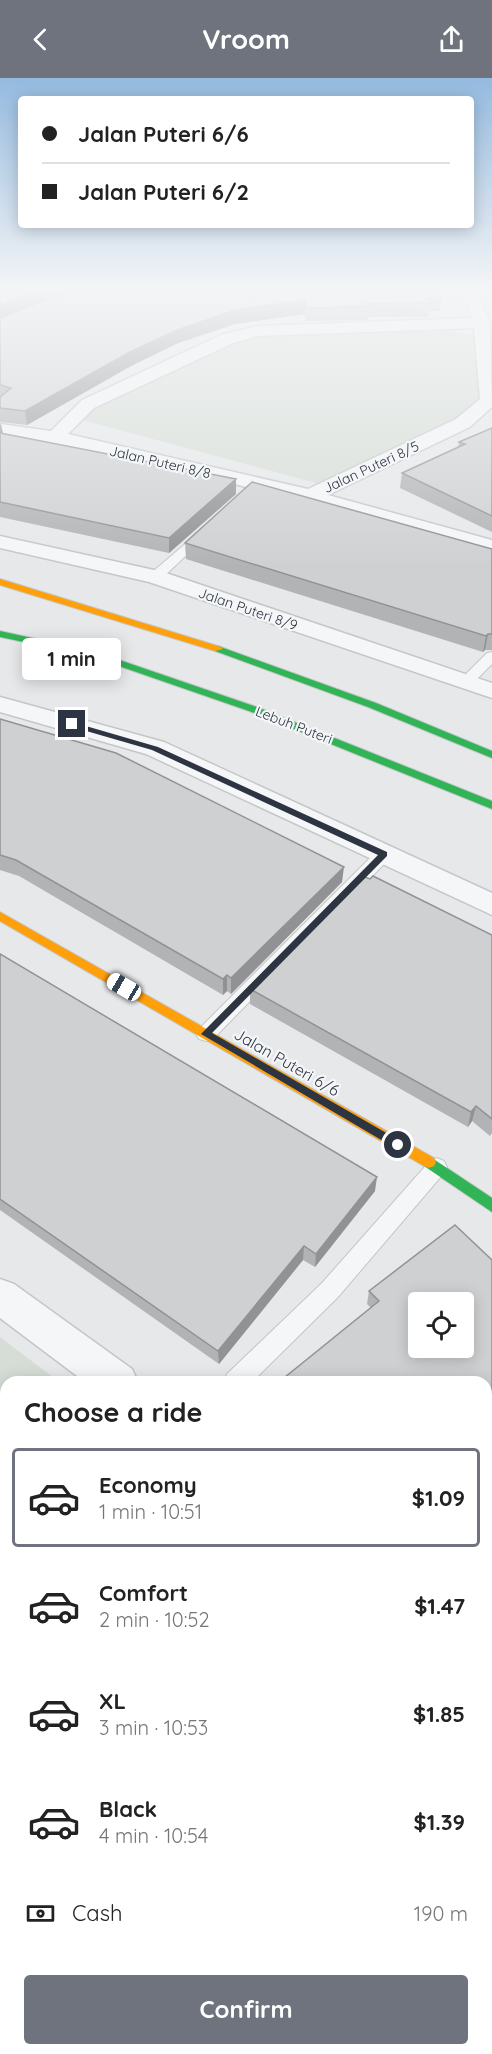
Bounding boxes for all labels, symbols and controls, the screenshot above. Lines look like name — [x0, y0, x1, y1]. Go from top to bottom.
text: Vroom — [202, 22, 290, 56]
icon: back — [24, 23, 57, 56]
icon: share — [435, 23, 468, 56]
text: Jalan Puteri 6/6 — [78, 120, 249, 148]
text: Jalan Puteri 6/2 — [78, 178, 249, 206]
street label: Jalan Puteri 8/5 — [320, 437, 422, 497]
street label: Jalan Puteri 8/8 — [108, 442, 212, 482]
street label: Jalan Puteri 8/9 — [196, 584, 300, 634]
callout: 1 min — [22, 637, 122, 679]
text: 1 min — [47, 646, 96, 671]
street label: Lebuh Puteri — [253, 702, 335, 748]
route end — [58, 710, 85, 737]
car — [104, 970, 144, 1004]
street label: Jalan Puteri 6/6 — [231, 1024, 344, 1100]
route start — [384, 1131, 411, 1158]
map controls — [408, 1292, 474, 1358]
button: locate — [408, 1292, 474, 1358]
text: Choose a ride — [24, 1395, 202, 1429]
icon: car — [27, 1471, 81, 1525]
text: Economy — [99, 1471, 197, 1499]
text: $1.09 — [412, 1484, 465, 1512]
text: 1 min · 10:51 — [99, 1499, 202, 1524]
icon: car — [27, 1579, 81, 1633]
text: Comfort — [99, 1579, 188, 1607]
text: $1.47 — [414, 1592, 465, 1620]
text: 2 min · 10:52 — [99, 1607, 209, 1632]
icon: car — [27, 1687, 81, 1741]
text: XL — [99, 1687, 126, 1715]
text: $1.85 — [413, 1700, 465, 1728]
text: 3 min · 10:53 — [99, 1715, 208, 1740]
icon: car — [27, 1795, 81, 1849]
text: Black — [99, 1795, 157, 1823]
text: $1.39 — [414, 1808, 465, 1836]
text: 4 min · 10:54 — [99, 1823, 208, 1848]
icon: cash — [24, 1897, 57, 1930]
text: Cash — [72, 1899, 123, 1927]
text: 190 m — [414, 1901, 468, 1926]
button: Confirm — [24, 1975, 468, 2044]

